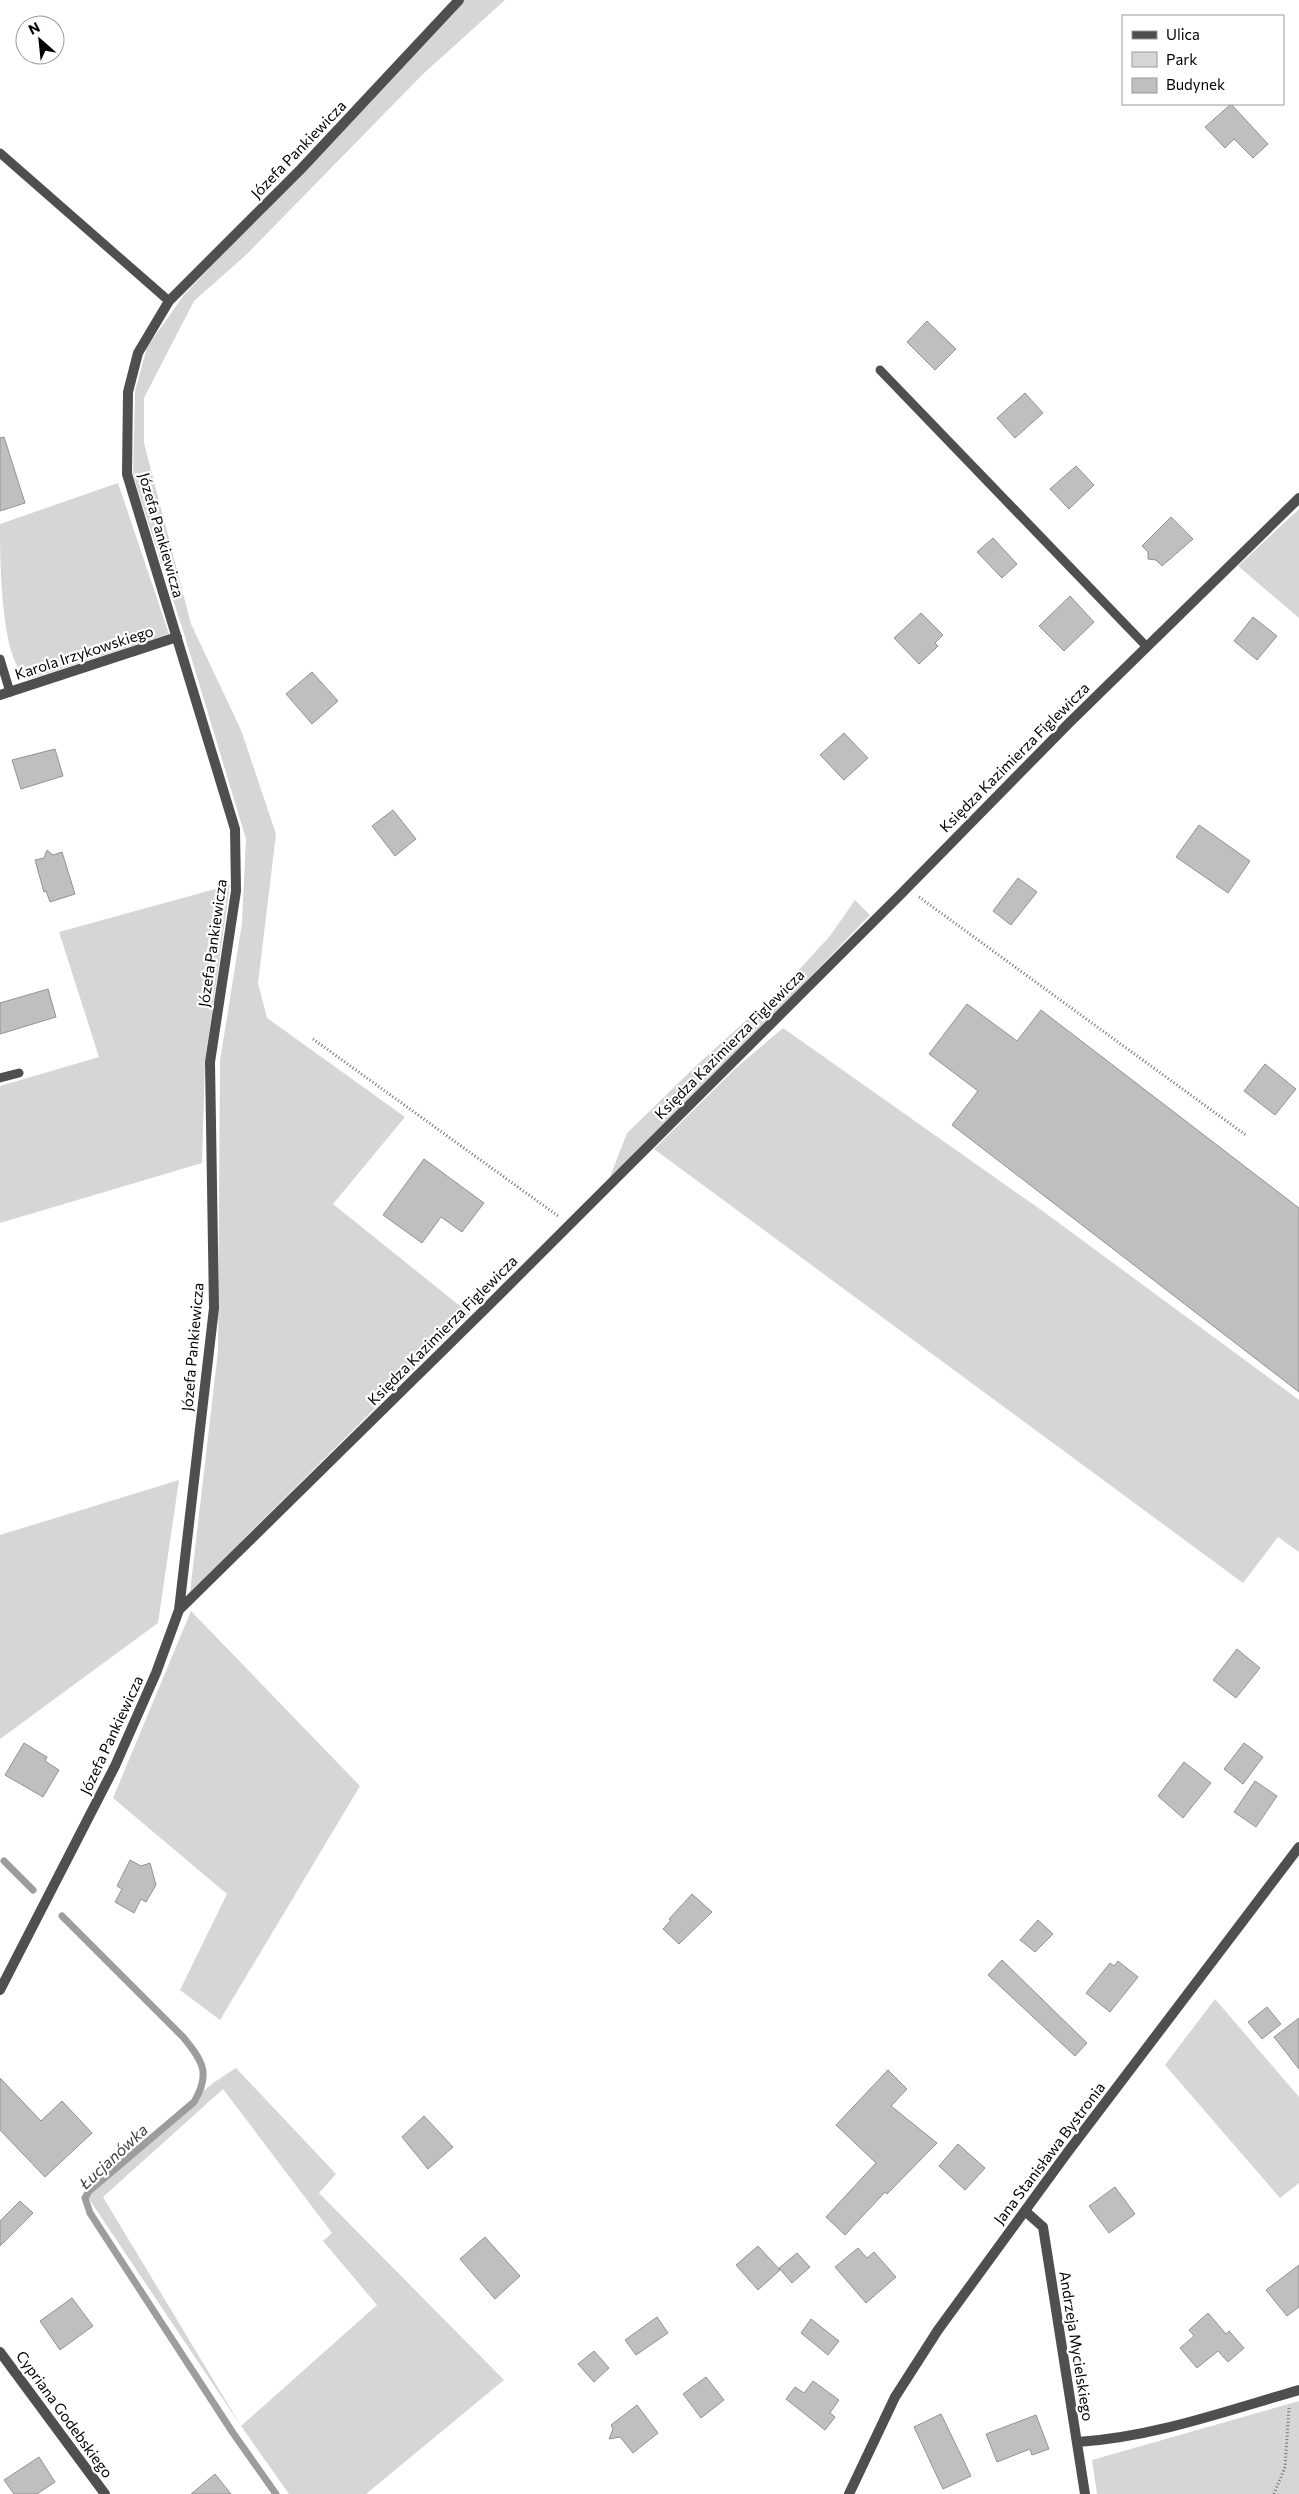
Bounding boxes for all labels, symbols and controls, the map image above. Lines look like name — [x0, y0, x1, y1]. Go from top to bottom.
north arrow — [15, 15, 65, 65]
legend — [1122, 15, 1284, 105]
text: N — [25, 18, 42, 38]
text: Ulica — [1166, 25, 1200, 43]
text: Park — [1166, 50, 1197, 68]
text: Budynek — [1166, 75, 1225, 93]
street label: Józefa Pankiewicza — [247, 96, 349, 202]
street label: Józefa Pankiewicza — [136, 470, 188, 600]
street label: Karola Irzykowskiego — [12, 621, 156, 683]
street label: Księdza Kazimierza Figlewicza — [935, 678, 1093, 836]
street label: Józefa Pankiewicza — [194, 878, 230, 1008]
street label: Księdza Kazimierza Figlewicza — [650, 965, 808, 1123]
street label: Księdza Kazimierza Figlewicza — [363, 1251, 521, 1409]
street label: Józefa Pankiewicza — [177, 1282, 207, 1412]
street label: Józefa Pankiewicza — [76, 1673, 146, 1797]
street label: Jana Stanisława Bystronia — [990, 2078, 1108, 2228]
water label: Łucjanówka — [75, 2120, 151, 2192]
street label: Andrzeja Mycielskiego — [1056, 2270, 1098, 2422]
street label: Cypriana Godebskiego — [13, 2347, 117, 2481]

